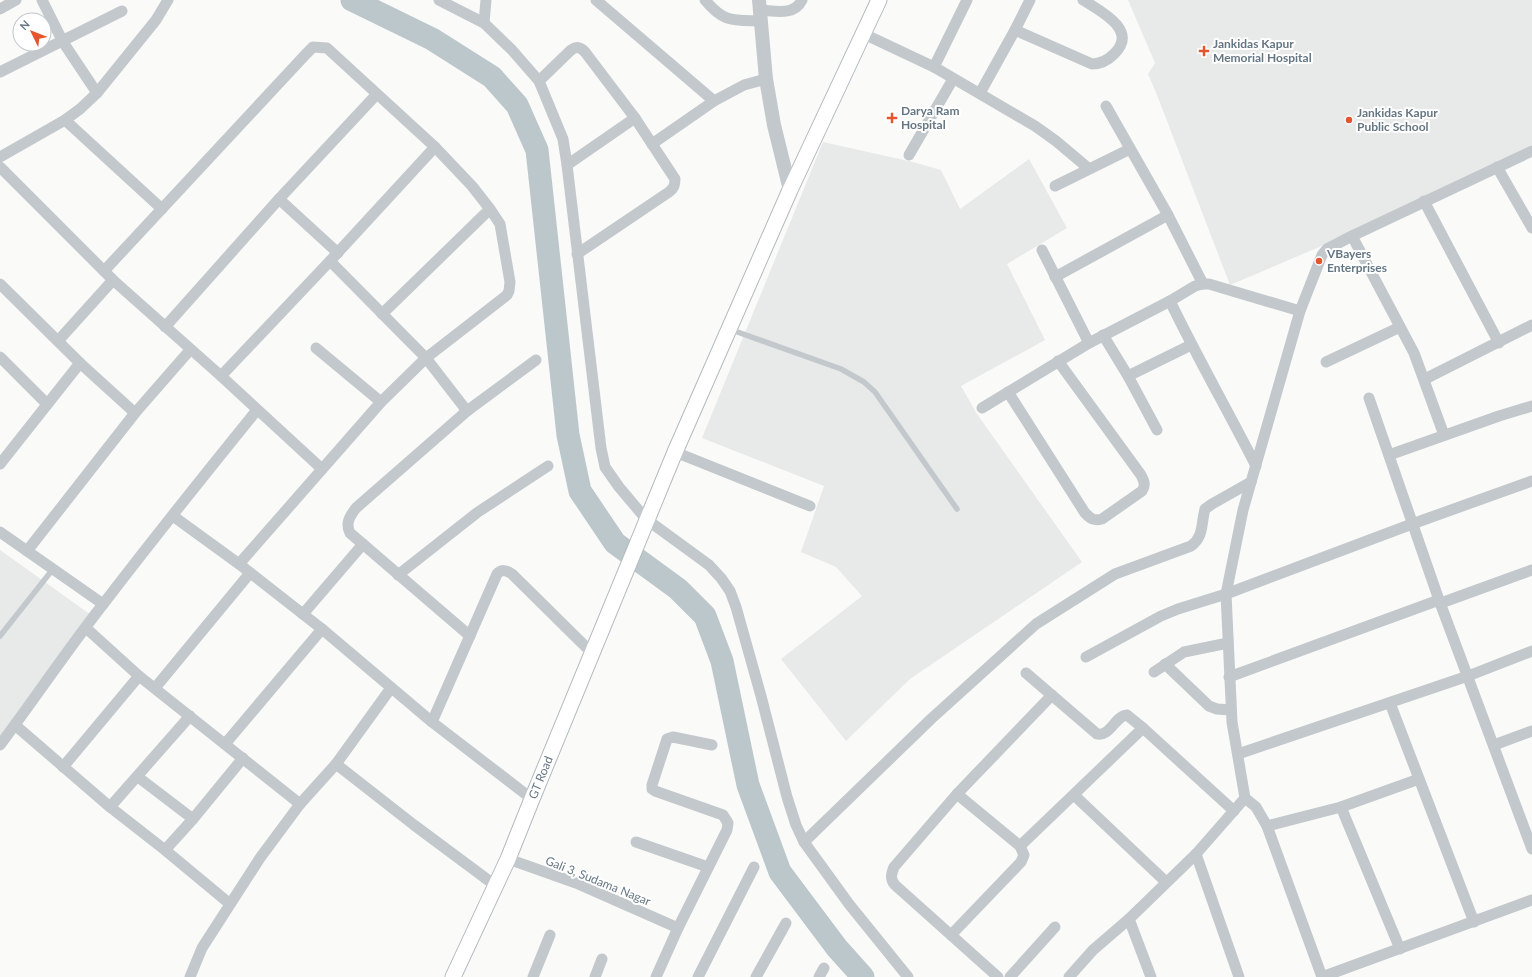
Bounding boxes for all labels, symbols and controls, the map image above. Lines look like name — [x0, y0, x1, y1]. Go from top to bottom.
north arrow — [12, 12, 52, 52]
text: N — [17, 17, 32, 32]
place label: Jankidas Kapur Memorial Hospital — [1213, 36, 1312, 65]
marker: Jankidas Kapur Memorial Hospital — [1198, 45, 1210, 57]
place label: Darya Ram Hospital — [901, 103, 960, 132]
place label: Jankidas Kapur Public School — [1357, 105, 1438, 134]
marker: Darya Ram Hospital — [886, 112, 898, 124]
marker: Jankidas Kapur Public School — [1344, 115, 1354, 125]
place label: VBayers Enterprises — [1326, 246, 1387, 275]
marker: VBayers Enterprises — [1314, 256, 1324, 266]
street label: GT Road — [525, 754, 556, 801]
street label: Gali 3, Sudama Nagar — [543, 853, 654, 909]

